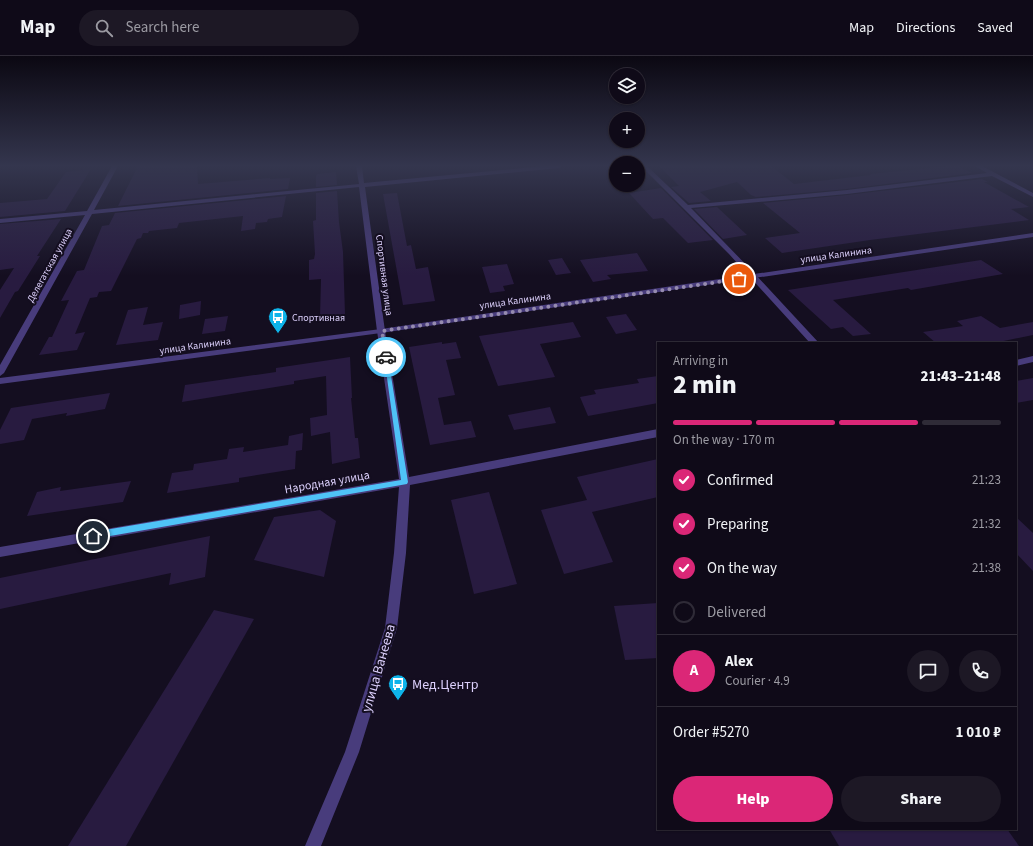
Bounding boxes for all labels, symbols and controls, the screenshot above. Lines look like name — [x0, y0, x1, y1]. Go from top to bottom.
search box — [79, 10, 359, 46]
text: Map — [20, 14, 55, 41]
icon: search — [93, 17, 115, 39]
text: Search here — [125, 17, 199, 38]
text: Map — [849, 18, 874, 38]
text: Directions — [896, 18, 955, 38]
text: Saved — [977, 18, 1013, 38]
map controls — [609, 68, 645, 192]
button: layers — [609, 68, 645, 104]
button: + — [609, 112, 645, 148]
button: − — [609, 156, 645, 192]
street label: Делегатская улица — [24, 226, 76, 305]
street label: Спортивная улица — [372, 234, 396, 316]
street label: улица Калинина — [800, 243, 873, 267]
pin — [722, 262, 756, 296]
icon: bag — [728, 268, 750, 290]
street label: улица Калинина — [479, 289, 552, 313]
bus stop icon: Спортивная — [267, 306, 289, 334]
place label: Спортивная — [292, 311, 345, 325]
street label: улица Калинина — [159, 334, 232, 358]
courier — [366, 337, 406, 377]
icon: car — [375, 346, 397, 368]
text: Arriving in — [673, 352, 728, 370]
text: 2 min — [673, 366, 737, 403]
text: 21:43–21:48 — [920, 366, 1001, 387]
text: On the way · 170 m — [673, 431, 775, 449]
street label: Народная улица — [283, 467, 371, 498]
icon: check — [673, 469, 695, 491]
text: Confirmed — [707, 470, 773, 491]
text: 21:23 — [972, 471, 1001, 489]
icon: check — [673, 513, 695, 535]
text: Preparing — [707, 514, 768, 535]
text: 21:32 — [972, 515, 1001, 533]
pin — [76, 519, 110, 553]
icon: home — [82, 525, 104, 547]
icon: check — [673, 557, 695, 579]
text: On the way — [707, 558, 777, 579]
text: 21:38 — [972, 559, 1001, 577]
text: Delivered — [707, 602, 766, 623]
street label: улица Ванеева — [357, 622, 401, 715]
button: chat — [907, 650, 949, 692]
button: phone — [959, 650, 1001, 692]
text: Alex — [725, 651, 753, 672]
text: A — [690, 660, 698, 681]
text: Courier · 4.9 — [725, 672, 790, 690]
bus stop icon: Мед.Центр — [387, 673, 409, 701]
place label: Мед.Центр — [412, 675, 479, 695]
text: Order #5270 — [673, 722, 749, 743]
text: 1 010 ₽ — [955, 722, 1001, 743]
button: Help — [673, 776, 833, 822]
button: Share — [841, 776, 1001, 822]

